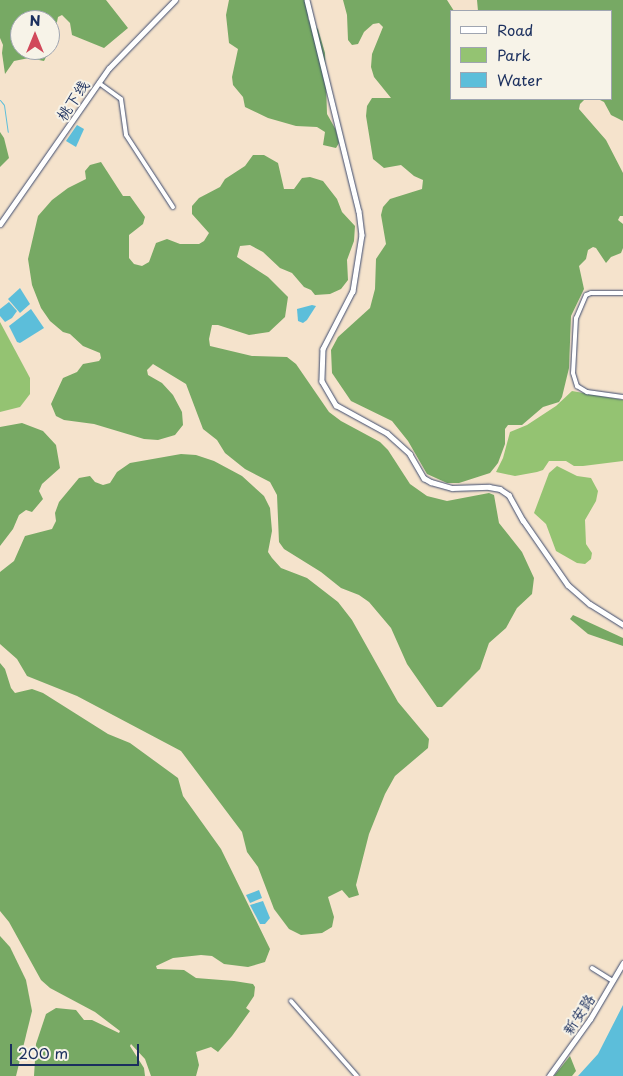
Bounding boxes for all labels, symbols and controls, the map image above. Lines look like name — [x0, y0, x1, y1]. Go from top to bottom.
north arrow — [10, 10, 60, 60]
text: N — [29, 10, 41, 31]
legend — [450, 10, 613, 100]
text: Road — [497, 18, 533, 41]
text: Park — [497, 43, 531, 66]
text: Water — [497, 68, 542, 91]
street label: 桃下线 — [52, 76, 92, 124]
street label: 新安路 — [558, 990, 598, 1038]
scale bar — [12, 1034, 141, 1066]
text: 200 m — [18, 1041, 68, 1064]

